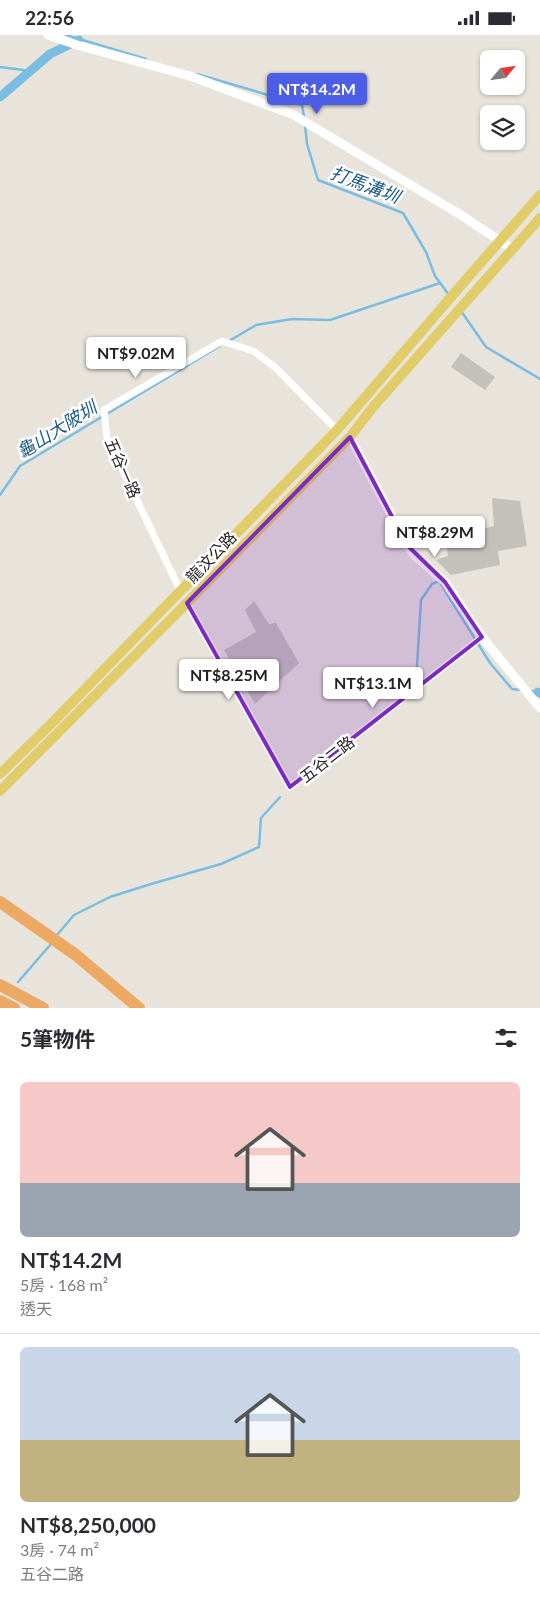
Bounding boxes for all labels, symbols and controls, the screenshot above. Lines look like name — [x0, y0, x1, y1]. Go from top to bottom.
text: 22:56 — [25, 6, 74, 29]
north arrow — [480, 50, 525, 95]
map controls — [480, 50, 525, 150]
pin: NT$14.2M — [265, 73, 369, 115]
text: NT$14.2M — [278, 79, 356, 98]
button: layers — [480, 105, 525, 150]
water label: 打馬溝圳 — [328, 161, 406, 208]
pin: NT$9.02M — [84, 337, 188, 379]
text: NT$9.02M — [97, 343, 175, 362]
water label: 龜山大陂圳 — [12, 394, 103, 462]
street label: 五谷一路 — [102, 435, 145, 501]
pin: NT$8.29M — [383, 515, 487, 558]
text: NT$8.29M — [396, 522, 474, 541]
street label: 龍汶公路 — [182, 527, 240, 586]
pin: NT$8.25M — [177, 659, 281, 701]
text: NT$8.25M — [190, 665, 268, 684]
pin: NT$13.1M — [321, 667, 425, 709]
text: NT$13.1M — [334, 673, 412, 692]
street label: 五谷二路 — [296, 731, 358, 786]
icon: filters — [492, 1024, 520, 1052]
text: 5筆物件 — [20, 1026, 95, 1051]
icon: home — [225, 1114, 315, 1204]
text: NT$14.2M — [20, 1247, 122, 1272]
text: 5房 · 168 m² — [20, 1275, 108, 1294]
text: 透天 — [20, 1299, 52, 1318]
icon: home — [225, 1380, 315, 1470]
text: NT$8,250,000 — [20, 1512, 156, 1537]
text: 3房 · 74 m² — [20, 1540, 99, 1559]
text: 五谷二路 — [20, 1564, 84, 1583]

